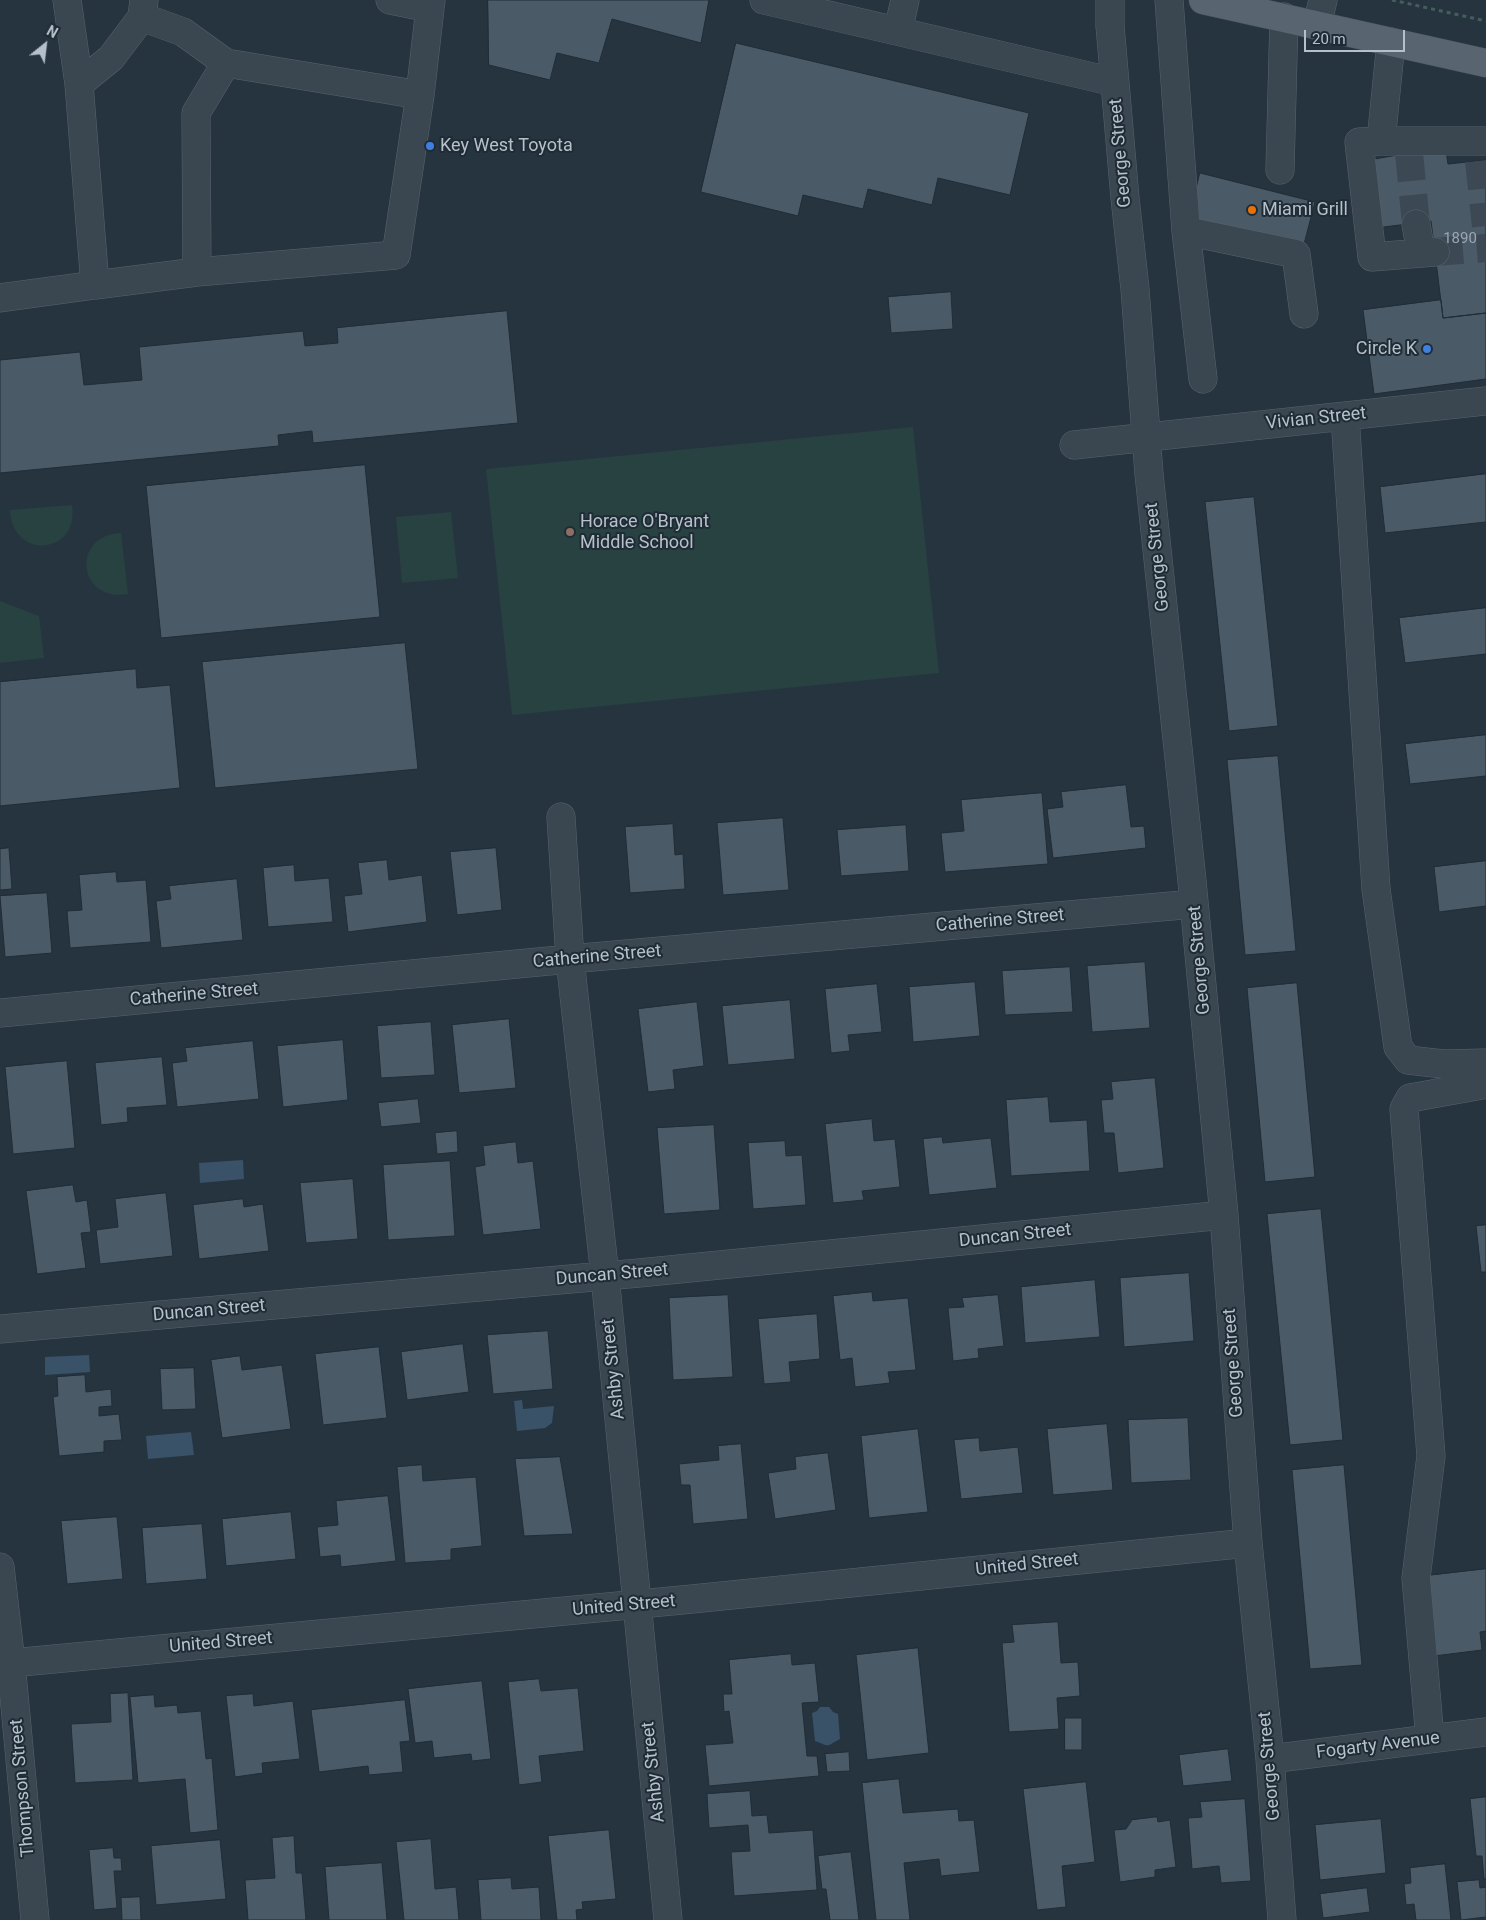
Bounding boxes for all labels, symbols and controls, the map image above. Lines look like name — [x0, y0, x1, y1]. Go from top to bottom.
north arrow — [20, 20, 70, 70]
scale bar — [1306, 20, 1407, 52]
text: N — [44, 22, 60, 41]
text: 20 m — [1312, 30, 1346, 48]
street label: George Street — [1105, 97, 1137, 209]
place label: Key West Toyota — [440, 135, 573, 157]
marker: Key West Toyota — [424, 140, 436, 152]
place label: Miami Grill — [1262, 199, 1348, 221]
marker: Miami Grill — [1246, 204, 1258, 216]
house number: 1890 — [1443, 230, 1477, 248]
place label: Circle K — [1356, 338, 1417, 360]
marker: Circle K — [1421, 343, 1433, 355]
street label: Vivian Street — [1265, 403, 1367, 435]
street label: George Street — [1142, 501, 1174, 613]
place label: Horace O'Bryant Middle School — [580, 511, 709, 554]
marker: Horace O'Bryant Middle School — [564, 526, 576, 538]
street label: George Street — [1184, 904, 1216, 1016]
street label: Catherine Street — [935, 905, 1065, 937]
street label: Catherine Street — [532, 941, 662, 973]
street label: Catherine Street — [129, 979, 259, 1011]
street label: Duncan Street — [958, 1219, 1072, 1253]
street label: Duncan Street — [555, 1259, 669, 1291]
street label: Duncan Street — [152, 1295, 266, 1327]
street label: George Street — [1219, 1308, 1249, 1418]
street label: Ashby Street — [598, 1317, 630, 1421]
street label: United Street — [974, 1549, 1080, 1581]
street label: United Street — [571, 1591, 677, 1621]
street label: United Street — [168, 1628, 274, 1658]
street label: George Street — [1254, 1710, 1286, 1822]
street label: Thompson Street — [6, 1718, 40, 1858]
street label: Ashby Street — [638, 1720, 670, 1824]
street label: Fogarty Avenue — [1315, 1728, 1441, 1764]

